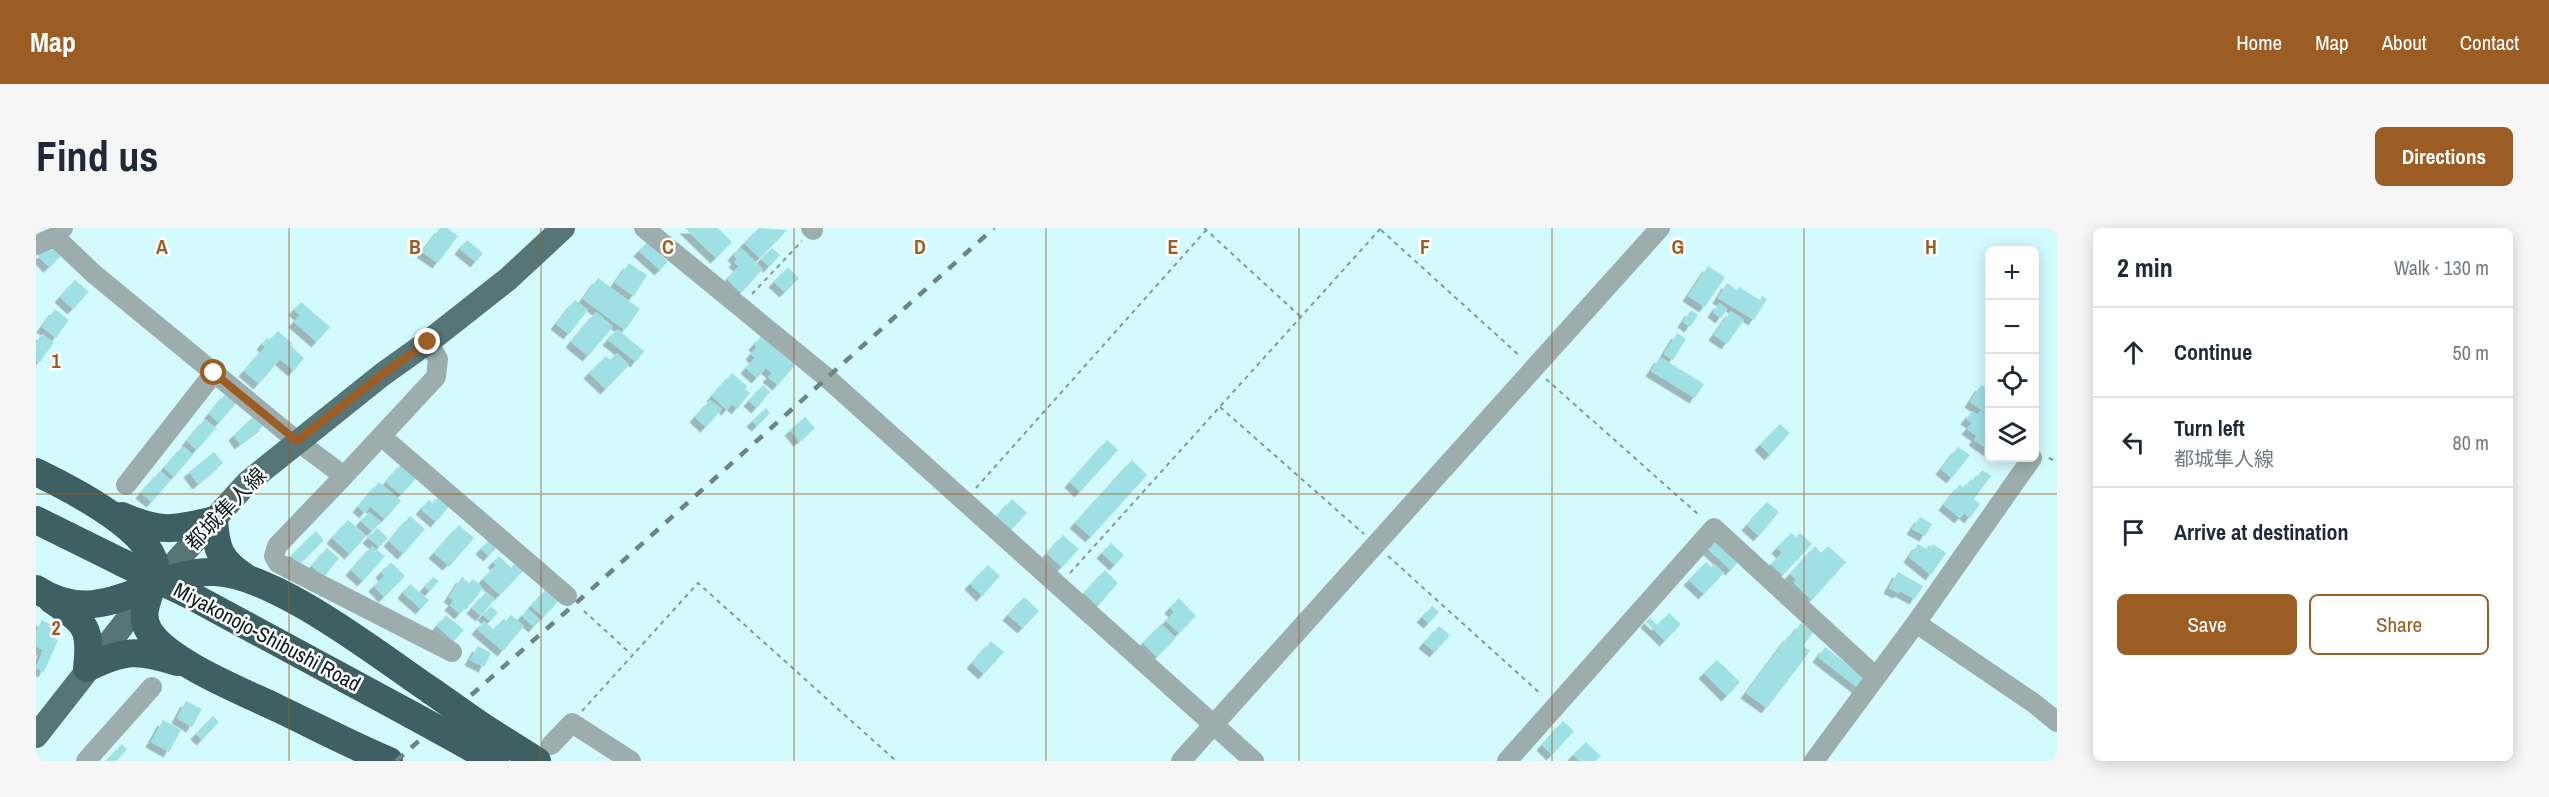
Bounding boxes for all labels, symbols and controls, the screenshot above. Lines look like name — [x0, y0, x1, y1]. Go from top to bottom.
text: Map — [30, 23, 76, 61]
text: Home — [2236, 28, 2282, 57]
text: Map — [2315, 28, 2349, 57]
text: About — [2382, 28, 2427, 57]
text: Contact — [2460, 28, 2519, 57]
button: Directions — [2375, 127, 2513, 186]
text: Find us — [36, 128, 158, 184]
text: A — [156, 233, 168, 260]
text: B — [409, 233, 421, 260]
text: C — [662, 233, 674, 260]
text: D — [914, 233, 926, 260]
text: E — [1168, 233, 1179, 260]
text: F — [1420, 233, 1430, 260]
text: G — [1672, 233, 1684, 260]
text: H — [1925, 233, 1937, 260]
map controls — [1985, 246, 2039, 462]
button: + — [1985, 246, 2039, 300]
text: 2 min — [2117, 250, 2173, 285]
text: Walk · 130 m — [2394, 254, 2489, 281]
button: − — [1985, 300, 2039, 354]
route end — [414, 328, 440, 354]
icon: ahead — [2117, 336, 2150, 369]
text: Continue — [2174, 337, 2252, 367]
text: 50 m — [2453, 339, 2489, 366]
text: 1 — [51, 347, 61, 374]
button: locate — [1985, 354, 2039, 408]
route start — [200, 359, 226, 385]
button: layers — [1985, 408, 2039, 462]
text: Turn left — [2174, 413, 2245, 443]
icon: left — [2117, 426, 2150, 459]
text: 80 m — [2453, 429, 2489, 456]
text: 都城隼人線 — [2174, 445, 2274, 472]
street label: 都城隼人線 — [179, 461, 273, 556]
icon: arrive — [2117, 516, 2150, 549]
text: Arrive at destination — [2174, 517, 2348, 547]
street label: Miyakonojo-Shibushi Road — [169, 575, 366, 698]
button: Save — [2117, 594, 2297, 655]
button: Share — [2309, 594, 2489, 655]
text: 2 — [51, 614, 61, 641]

